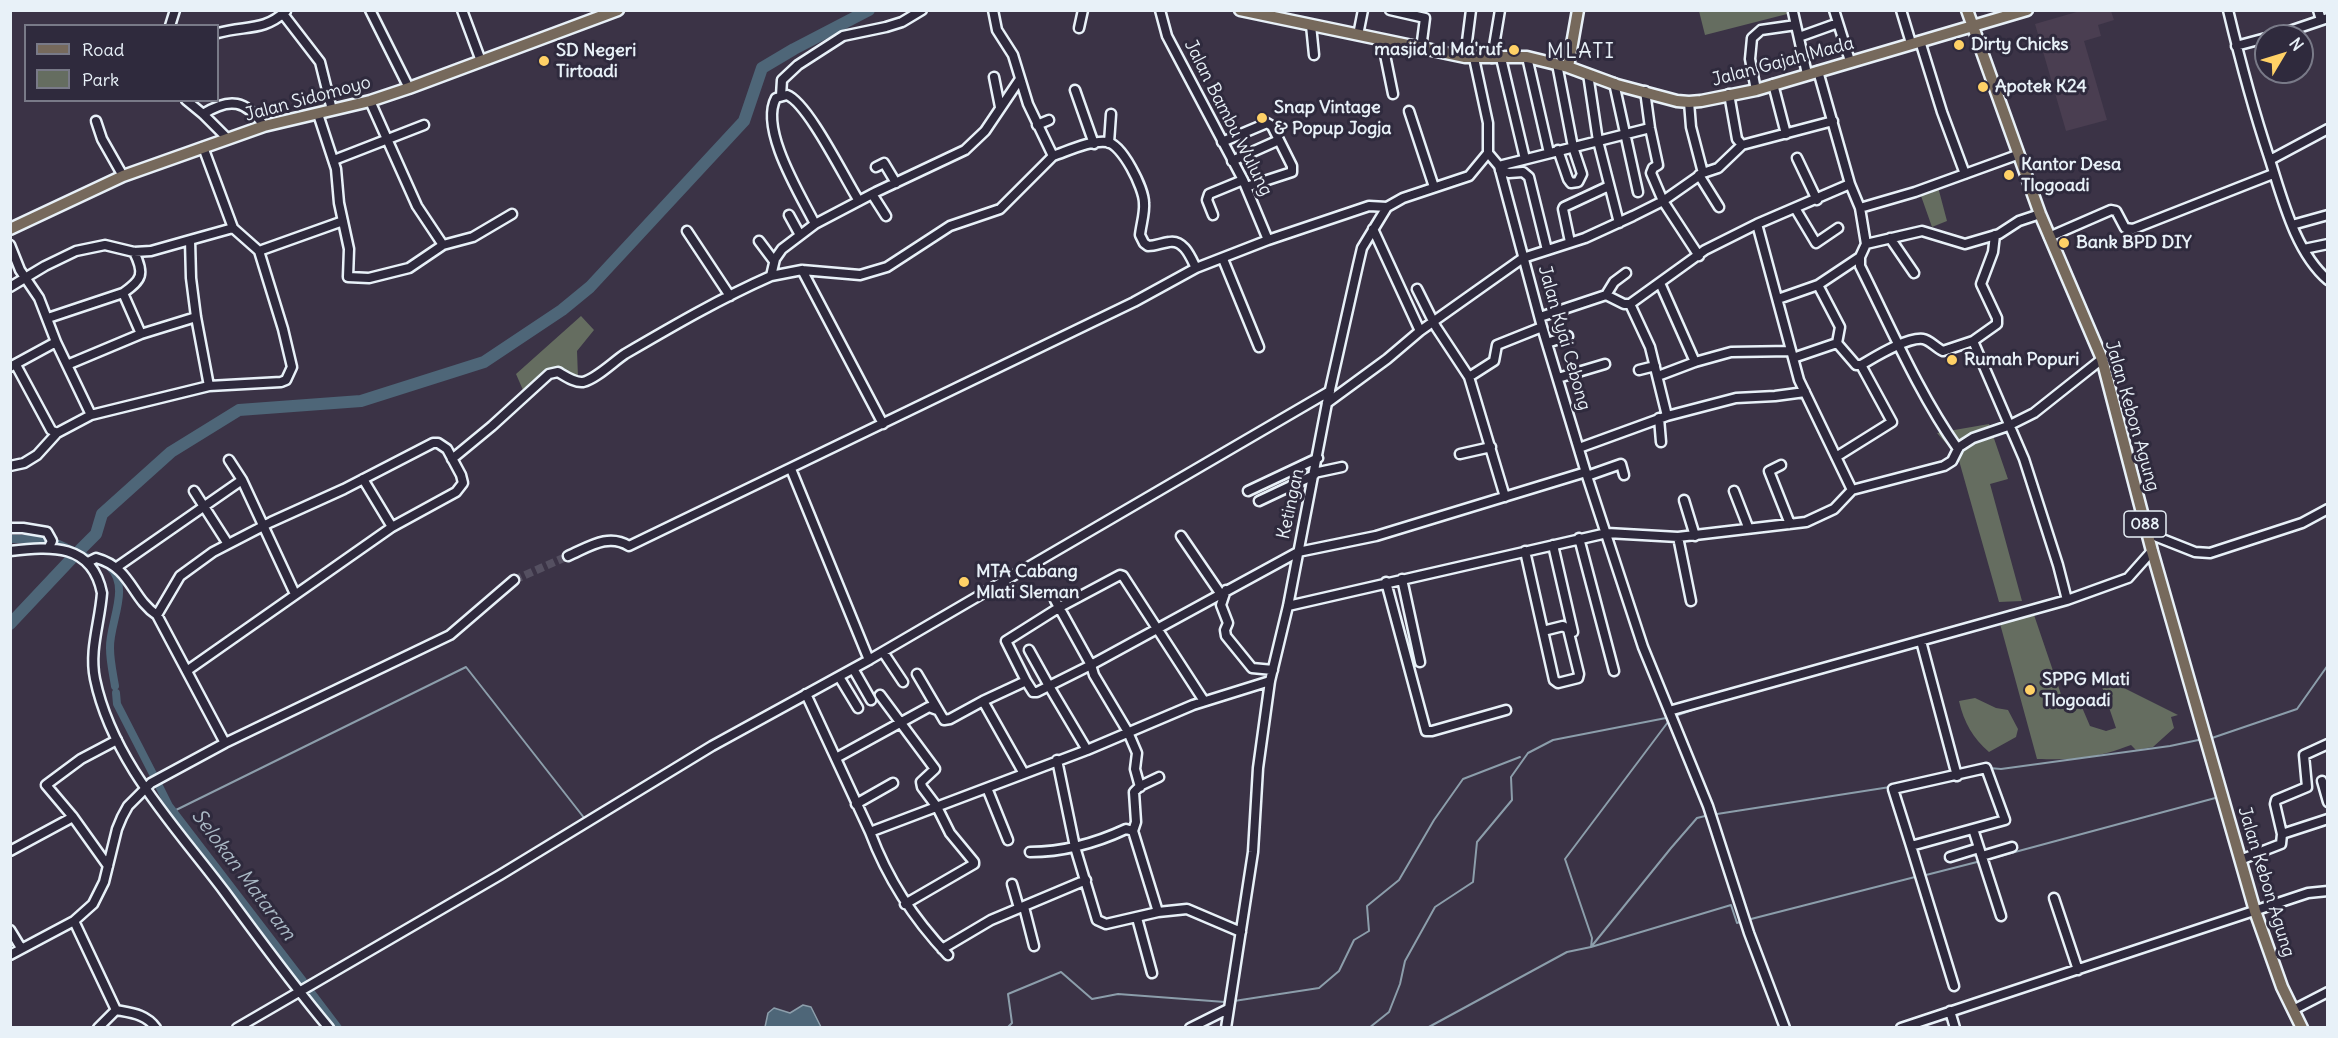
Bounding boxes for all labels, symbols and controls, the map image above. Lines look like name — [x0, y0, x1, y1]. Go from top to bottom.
legend — [24, 24, 219, 102]
north arrow — [2254, 24, 2314, 84]
street label: Jalan Gajah Mada — [1710, 33, 1856, 91]
place label: Dirty Chicks — [1971, 34, 2069, 56]
text: N — [2285, 34, 2308, 55]
street label: Jalan Bambu Wulung — [1179, 36, 1277, 200]
text: Road — [82, 38, 124, 61]
marker: Dirty Chicks — [1952, 38, 1966, 52]
place label: masjid al Ma'ruf — [1374, 39, 1502, 61]
district label: MLATI — [1547, 39, 1615, 65]
place label: SD Negeri Tirtoadi — [556, 40, 636, 82]
marker: masjid al Ma'ruf — [1507, 43, 1521, 57]
marker: SD Negeri Tirtoadi — [537, 54, 551, 68]
text: Park — [82, 68, 119, 91]
street label: Jalan Sidomoyo — [243, 72, 373, 126]
place label: Apotek K24 — [1995, 76, 2087, 98]
marker: Apotek K24 — [1976, 80, 1990, 94]
place label: Snap Vintage & Popup Jogja — [1274, 97, 1391, 140]
marker: Snap Vintage & Popup Jogja — [1255, 111, 1269, 125]
place label: Kantor Desa Tlogoadi — [2021, 154, 2121, 196]
marker: Kantor Desa Tlogoadi — [2002, 168, 2016, 182]
place label: Bank BPD DIY — [2076, 232, 2192, 254]
marker: Bank BPD DIY — [2057, 236, 2071, 250]
street label: Jalan Kyai Cebong — [1533, 263, 1595, 413]
street label: Jalan Kebon Agung — [2100, 338, 2164, 494]
place label: Rumah Popuri — [1964, 349, 2079, 371]
marker: Rumah Popuri — [1945, 353, 1959, 367]
street label: Ketingan — [1273, 467, 1309, 541]
road number: 088 — [2124, 511, 2166, 537]
place label: MTA Cabang Mlati Sleman — [976, 561, 1079, 604]
marker: MTA Cabang Mlati Sleman — [957, 575, 971, 589]
place label: SPPG Mlati Tlogoadi — [2042, 669, 2130, 712]
marker: SPPG Mlati Tlogoadi — [2023, 683, 2037, 697]
street label: Jalan Kebon Agung — [2233, 804, 2299, 960]
water label: Selokan Mataram — [186, 805, 300, 945]

